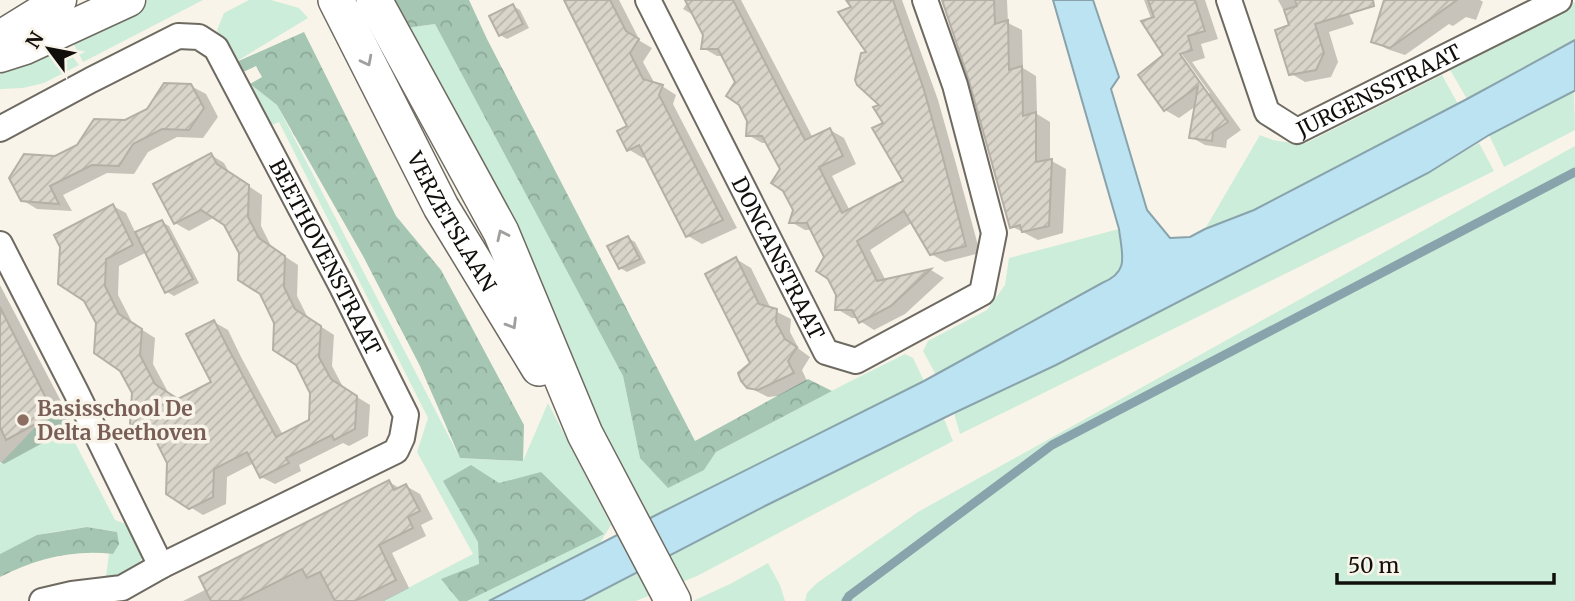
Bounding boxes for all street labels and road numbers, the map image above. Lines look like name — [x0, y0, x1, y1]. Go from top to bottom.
street label: JURGENSSTRAAT — [1291, 38, 1466, 143]
street label: VERZETSLAAN — [401, 146, 503, 296]
street label: BEETHOVENSTRAAT — [264, 155, 387, 360]
street label: DONCANSTRAAT — [726, 172, 831, 344]

